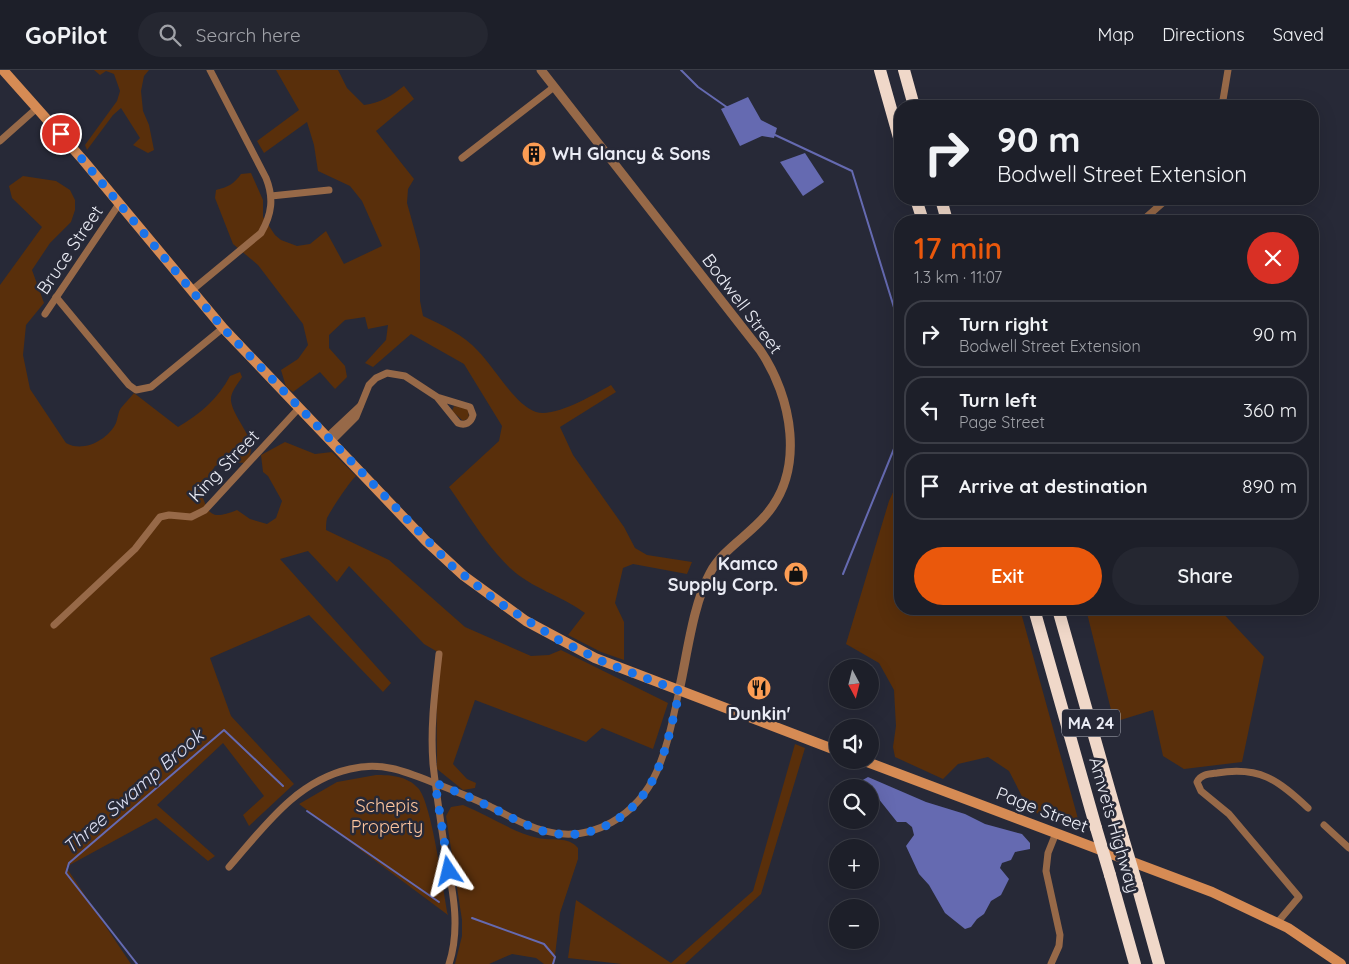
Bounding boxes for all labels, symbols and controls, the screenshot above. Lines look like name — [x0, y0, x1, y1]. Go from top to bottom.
search box — [138, 12, 488, 57]
text: GoPilot — [25, 20, 108, 50]
icon: search — [156, 21, 184, 49]
text: Search here — [196, 23, 301, 47]
text: Map — [1097, 23, 1134, 46]
text: Directions — [1162, 23, 1245, 46]
text: Saved — [1273, 23, 1324, 46]
pin — [40, 113, 82, 155]
text: 90 m — [997, 117, 1080, 161]
icon: arrive — [47, 120, 75, 148]
icon: right — [914, 120, 979, 185]
building icon: WH Glancy & Sons — [521, 141, 547, 167]
place label: WH Glancy & Sons — [552, 142, 711, 165]
text: Bodwell Street Extension — [997, 160, 1247, 188]
street label: Bruce Street — [31, 201, 108, 299]
text: 17 min — [914, 229, 1002, 267]
button: close — [1247, 232, 1299, 284]
street label: Bodwell Street — [697, 249, 788, 358]
text: 1.3 km · 11:07 — [914, 267, 1002, 287]
text: Turn right — [959, 312, 1048, 336]
icon: right — [916, 320, 944, 348]
text: 90 m — [1253, 322, 1297, 346]
text: Bodwell Street Extension — [959, 336, 1141, 356]
text: Turn left — [959, 388, 1037, 412]
icon: left — [916, 396, 944, 424]
text: 360 m — [1243, 398, 1297, 422]
text: Page Street — [959, 412, 1045, 432]
street label: King Street — [184, 425, 264, 507]
icon: arrive — [916, 472, 944, 500]
text: Arrive at destination — [959, 474, 1148, 498]
text: 890 m — [1242, 474, 1297, 498]
button: Exit — [914, 547, 1102, 605]
button: Share — [1112, 547, 1299, 605]
place label: Kamco Supply Corp. — [668, 552, 778, 596]
shop icon: Kamco Supply Corp. — [783, 561, 809, 587]
north arrow — [829, 659, 879, 709]
map controls — [829, 659, 879, 949]
restaurant icon: Dunkin' — [746, 675, 772, 701]
place label: Dunkin' — [727, 702, 791, 725]
road number: MA 24 — [1062, 710, 1120, 736]
button: sound — [829, 719, 879, 769]
water label: Three Swamp Brook — [58, 722, 210, 859]
street label: Amvets Highway — [1084, 754, 1145, 896]
button: search — [829, 779, 879, 829]
street label: Page Street — [993, 781, 1091, 838]
park label: Schepis Property — [351, 794, 423, 838]
button: + — [829, 839, 879, 889]
position arrow — [422, 844, 474, 896]
button: − — [829, 899, 879, 949]

